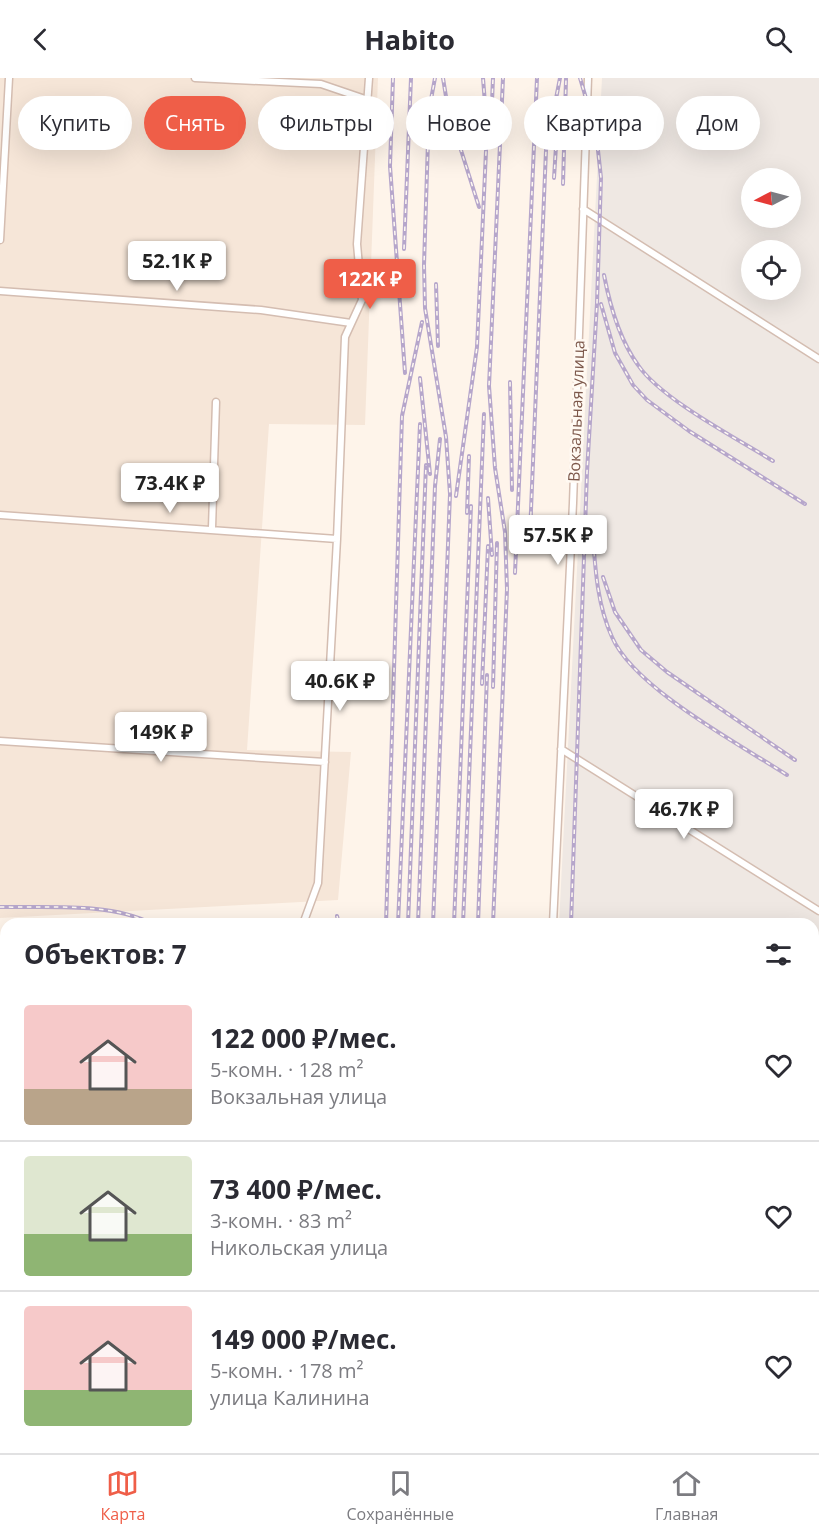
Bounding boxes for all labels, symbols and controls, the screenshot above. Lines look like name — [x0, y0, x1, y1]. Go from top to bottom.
text: Habito — [364, 21, 455, 58]
icon: back — [24, 23, 57, 56]
icon: search — [762, 23, 795, 56]
chip: Купить — [18, 96, 132, 150]
chip: Снять — [144, 96, 246, 150]
chip: Фильтры — [258, 96, 394, 150]
chip: Новое — [406, 96, 512, 150]
chip: Квартира — [524, 96, 664, 150]
chip: Дом — [676, 96, 760, 150]
north arrow — [741, 168, 801, 228]
map controls — [741, 168, 801, 300]
button: locate — [741, 240, 801, 300]
pin: 52.1K ₽ — [122, 241, 232, 292]
text: 52.1K ₽ — [142, 247, 212, 274]
pin: 122K ₽ — [321, 259, 419, 310]
text: 122K ₽ — [338, 265, 402, 292]
street label: Вокзальная улица — [563, 340, 589, 482]
pin: 73.4K ₽ — [115, 463, 225, 514]
text: 73.4K ₽ — [135, 469, 205, 496]
pin: 57.5K ₽ — [503, 515, 613, 566]
text: 57.5K ₽ — [523, 521, 593, 548]
pin: 40.6K ₽ — [285, 661, 395, 712]
text: 40.6K ₽ — [305, 667, 375, 694]
pin: 149K ₽ — [112, 712, 210, 763]
text: 149K ₽ — [129, 718, 193, 745]
pin: 46.7K ₽ — [629, 789, 739, 840]
text: 46.7K ₽ — [649, 795, 719, 822]
text: Объектов: 7 — [24, 936, 187, 972]
icon: filters — [762, 938, 795, 971]
text: 122 000 ₽/мес. — [210, 1020, 397, 1056]
icon: home — [72, 1029, 144, 1101]
icon: heart — [762, 1049, 795, 1082]
text: 5-комн. · 128 m² — [210, 1056, 363, 1083]
text: Вокзальная улица — [210, 1083, 387, 1110]
text: 73 400 ₽/мес. — [210, 1171, 382, 1207]
icon: home — [72, 1180, 144, 1252]
icon: heart — [762, 1200, 795, 1233]
text: 3-комн. · 83 m² — [210, 1207, 352, 1234]
text: Никольская улица — [210, 1234, 388, 1261]
text: 149 000 ₽/мес. — [210, 1321, 397, 1357]
icon: home — [72, 1330, 144, 1402]
icon: heart — [762, 1350, 795, 1383]
text: 5-комн. · 178 m² — [210, 1357, 363, 1384]
text: улица Калинина — [210, 1384, 370, 1411]
tab: Карта — [101, 1467, 145, 1525]
tab: Сохранённые — [347, 1467, 454, 1525]
tab: Главная — [655, 1467, 718, 1525]

